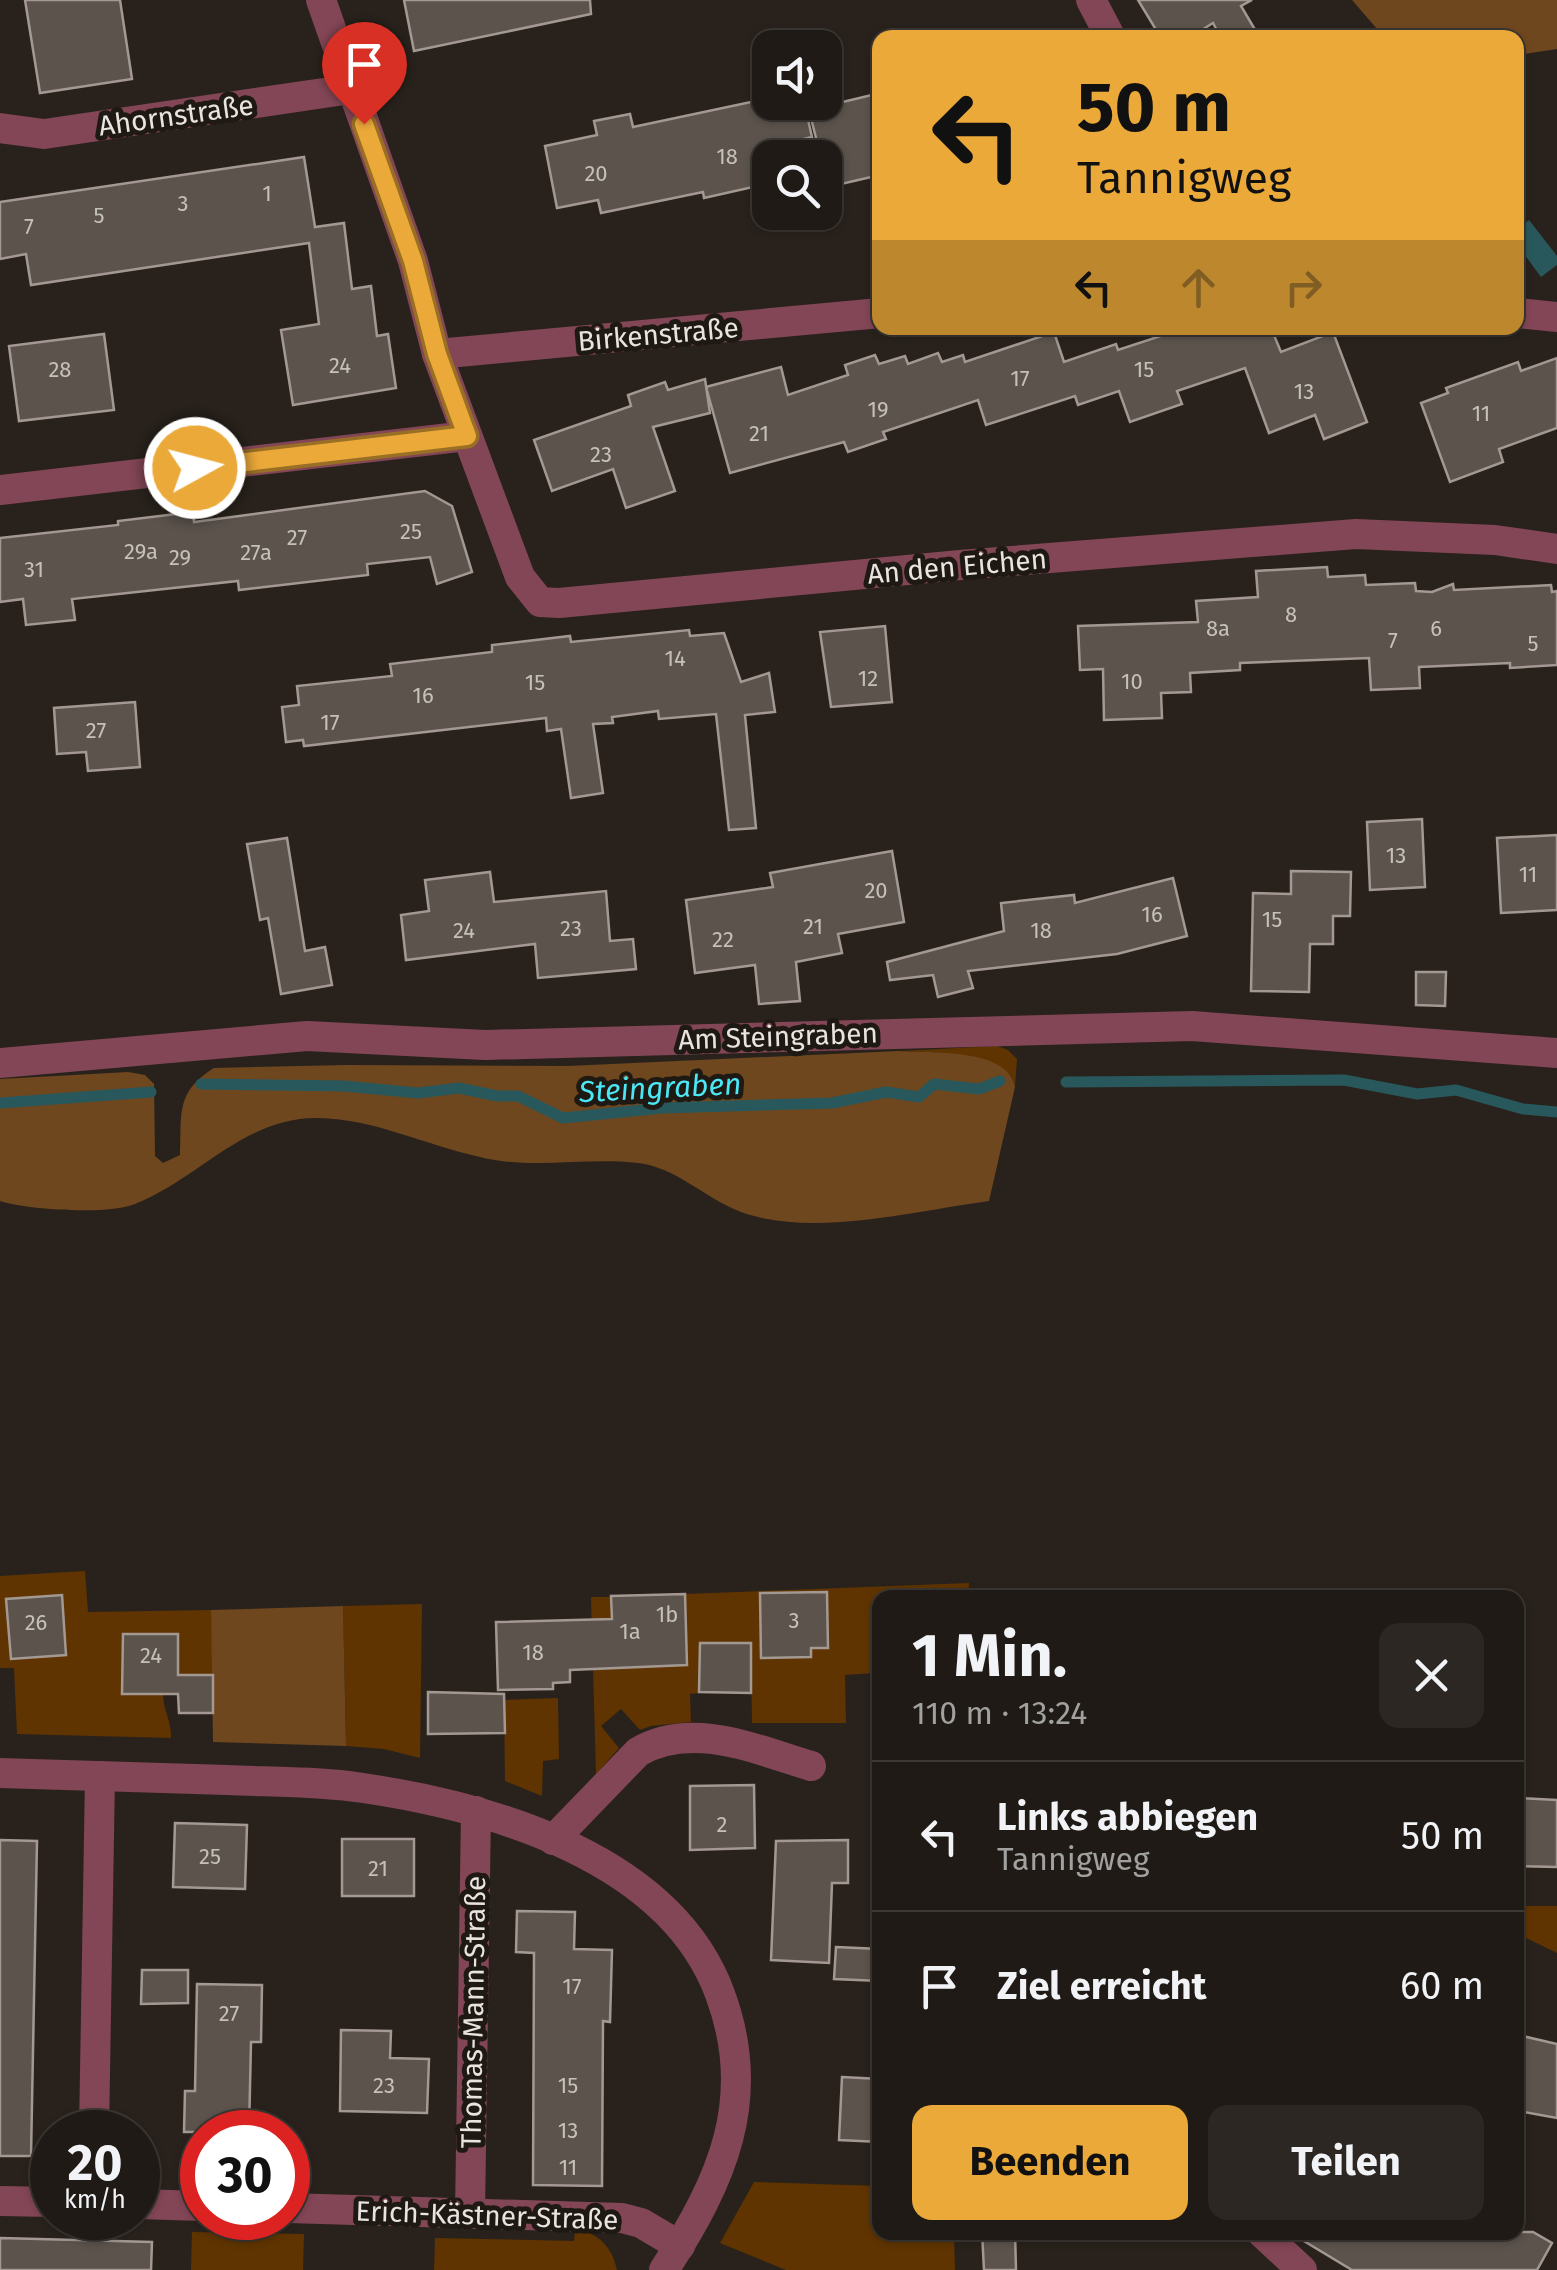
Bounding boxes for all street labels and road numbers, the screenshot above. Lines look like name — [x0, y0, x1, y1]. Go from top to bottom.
street label: Ahornstraße — [96, 88, 256, 143]
street label: Birkenstraße — [576, 311, 740, 358]
street label: An den Eichen — [866, 542, 1048, 591]
street label: Am Steingraben — [678, 1017, 878, 1056]
street label: Thomas-Mann-Straße — [455, 1875, 492, 2149]
street label: Erich-Kästner-Straße — [355, 2194, 619, 2237]

